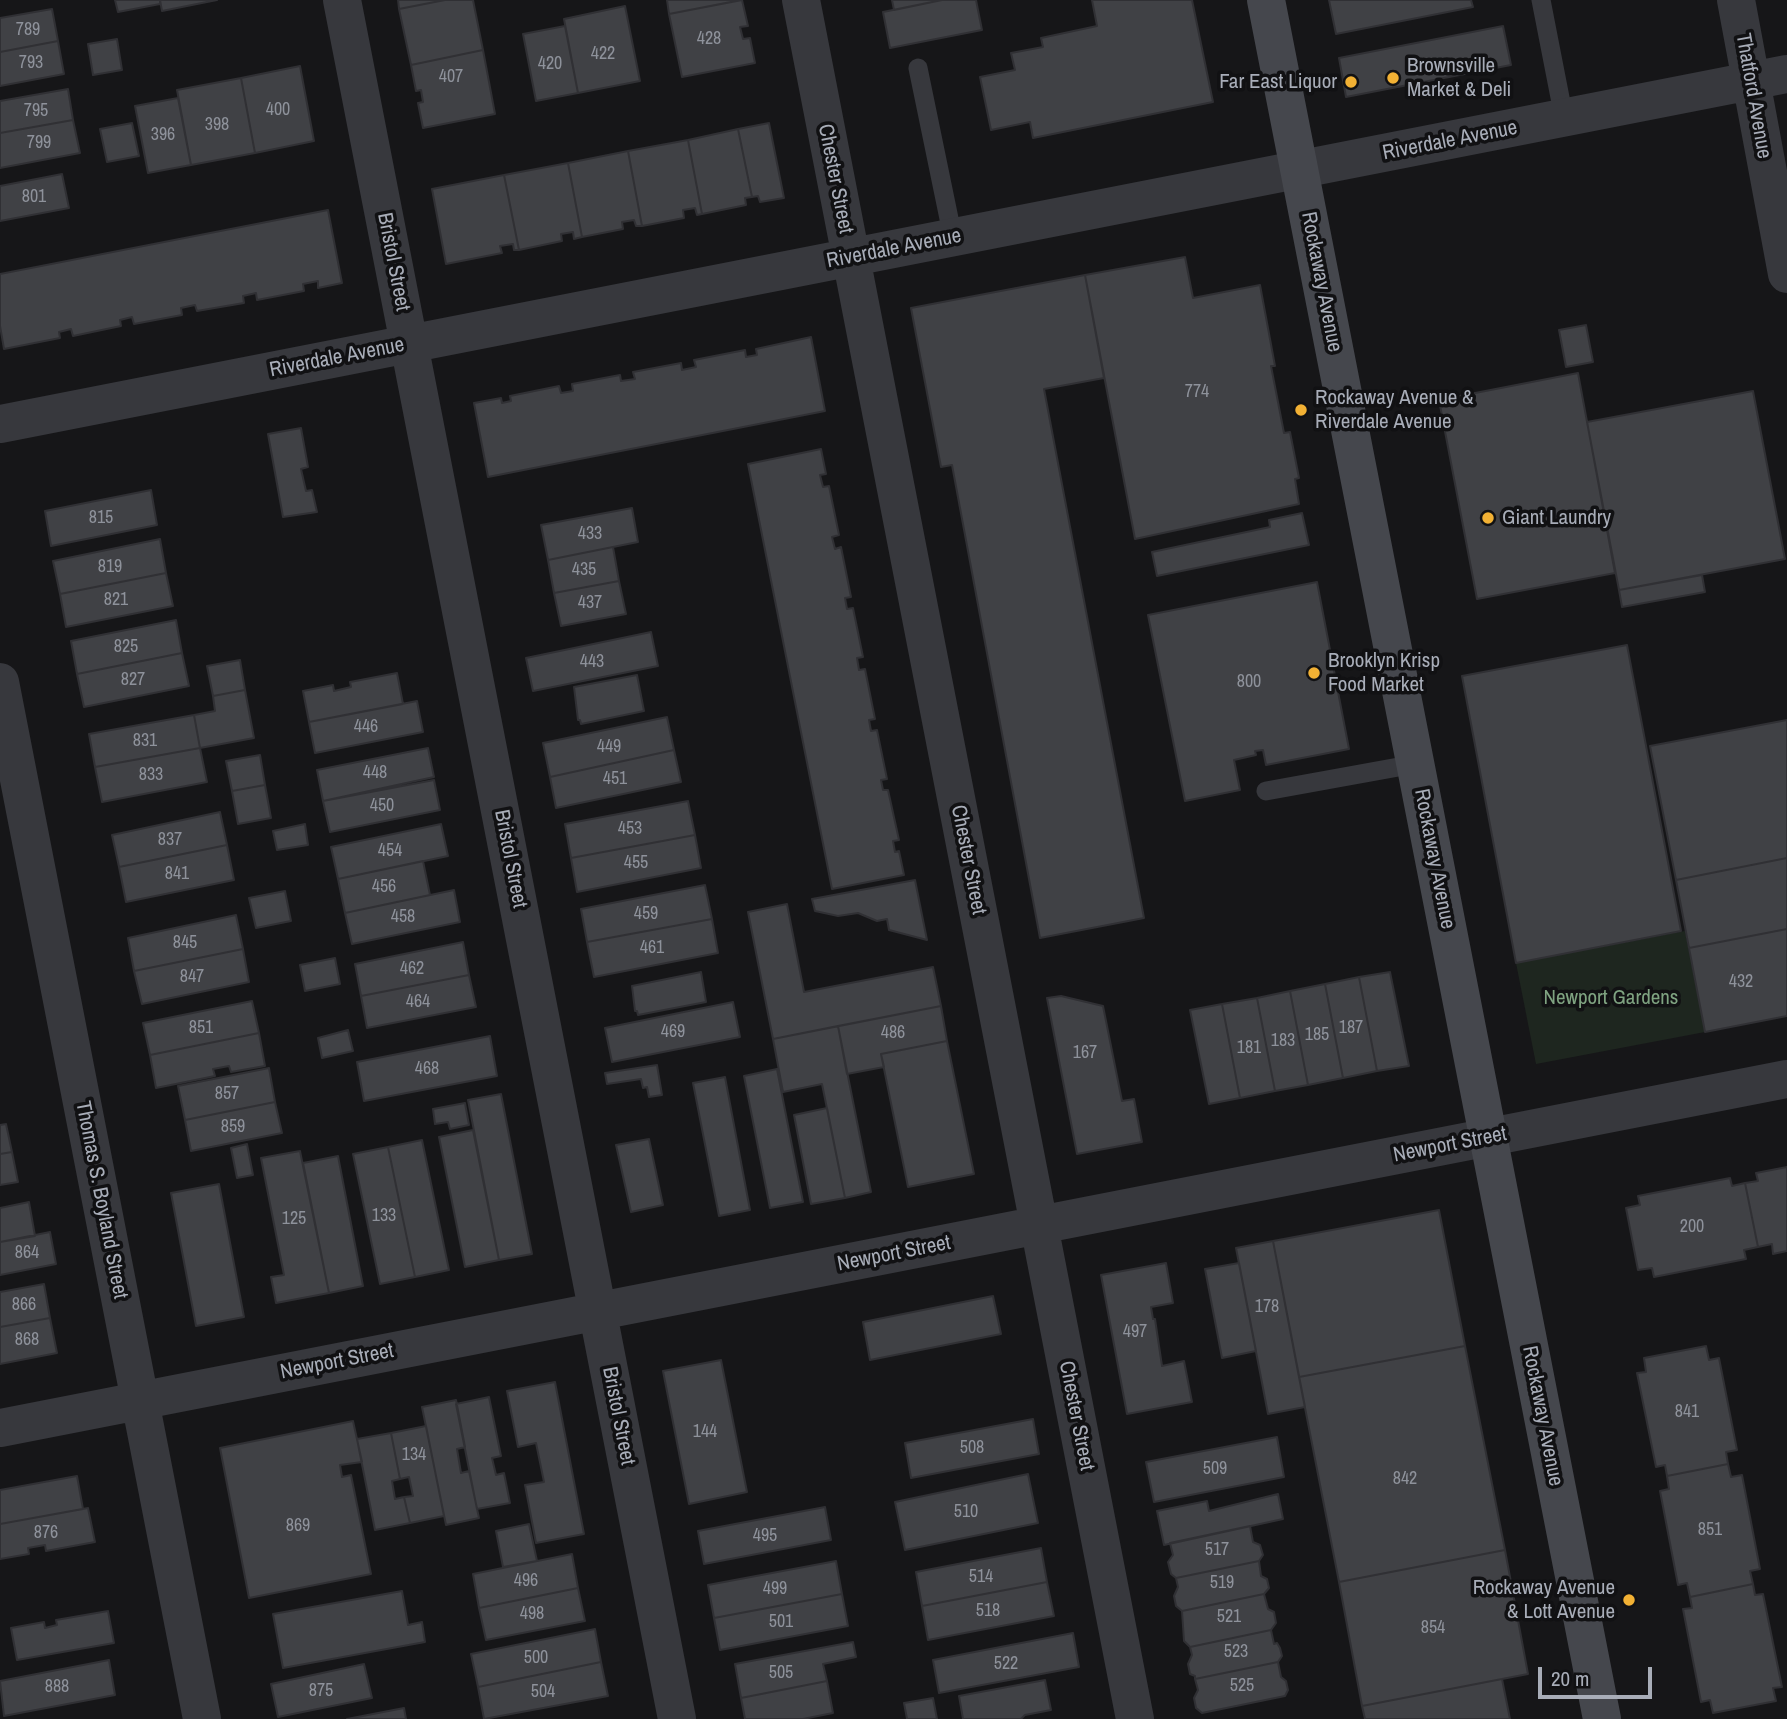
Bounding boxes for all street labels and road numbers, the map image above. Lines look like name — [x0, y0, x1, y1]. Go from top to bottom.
street label: Thatford Avenue — [1730, 31, 1776, 161]
street label: Riverdale Avenue — [1381, 116, 1519, 166]
street label: Chester Street — [812, 122, 858, 236]
street label: Rockaway Avenue — [1295, 210, 1347, 354]
street label: Bristol Street — [371, 211, 415, 313]
street label: Riverdale Avenue — [825, 224, 963, 274]
street label: Riverdale Avenue — [268, 333, 406, 383]
street label: Rockaway Avenue — [1408, 787, 1460, 931]
street label: Chester Street — [945, 803, 991, 917]
street label: Bristol Street — [488, 808, 532, 910]
street label: Thomas S. Boyland Street — [69, 1099, 133, 1301]
street label: Newport Street — [1391, 1122, 1509, 1168]
street label: Newport Street — [835, 1231, 953, 1277]
street label: Newport Street — [278, 1339, 396, 1385]
street label: Rockaway Avenue — [1516, 1344, 1568, 1488]
street label: Chester Street — [1053, 1359, 1099, 1473]
street label: Bristol Street — [596, 1365, 640, 1467]

